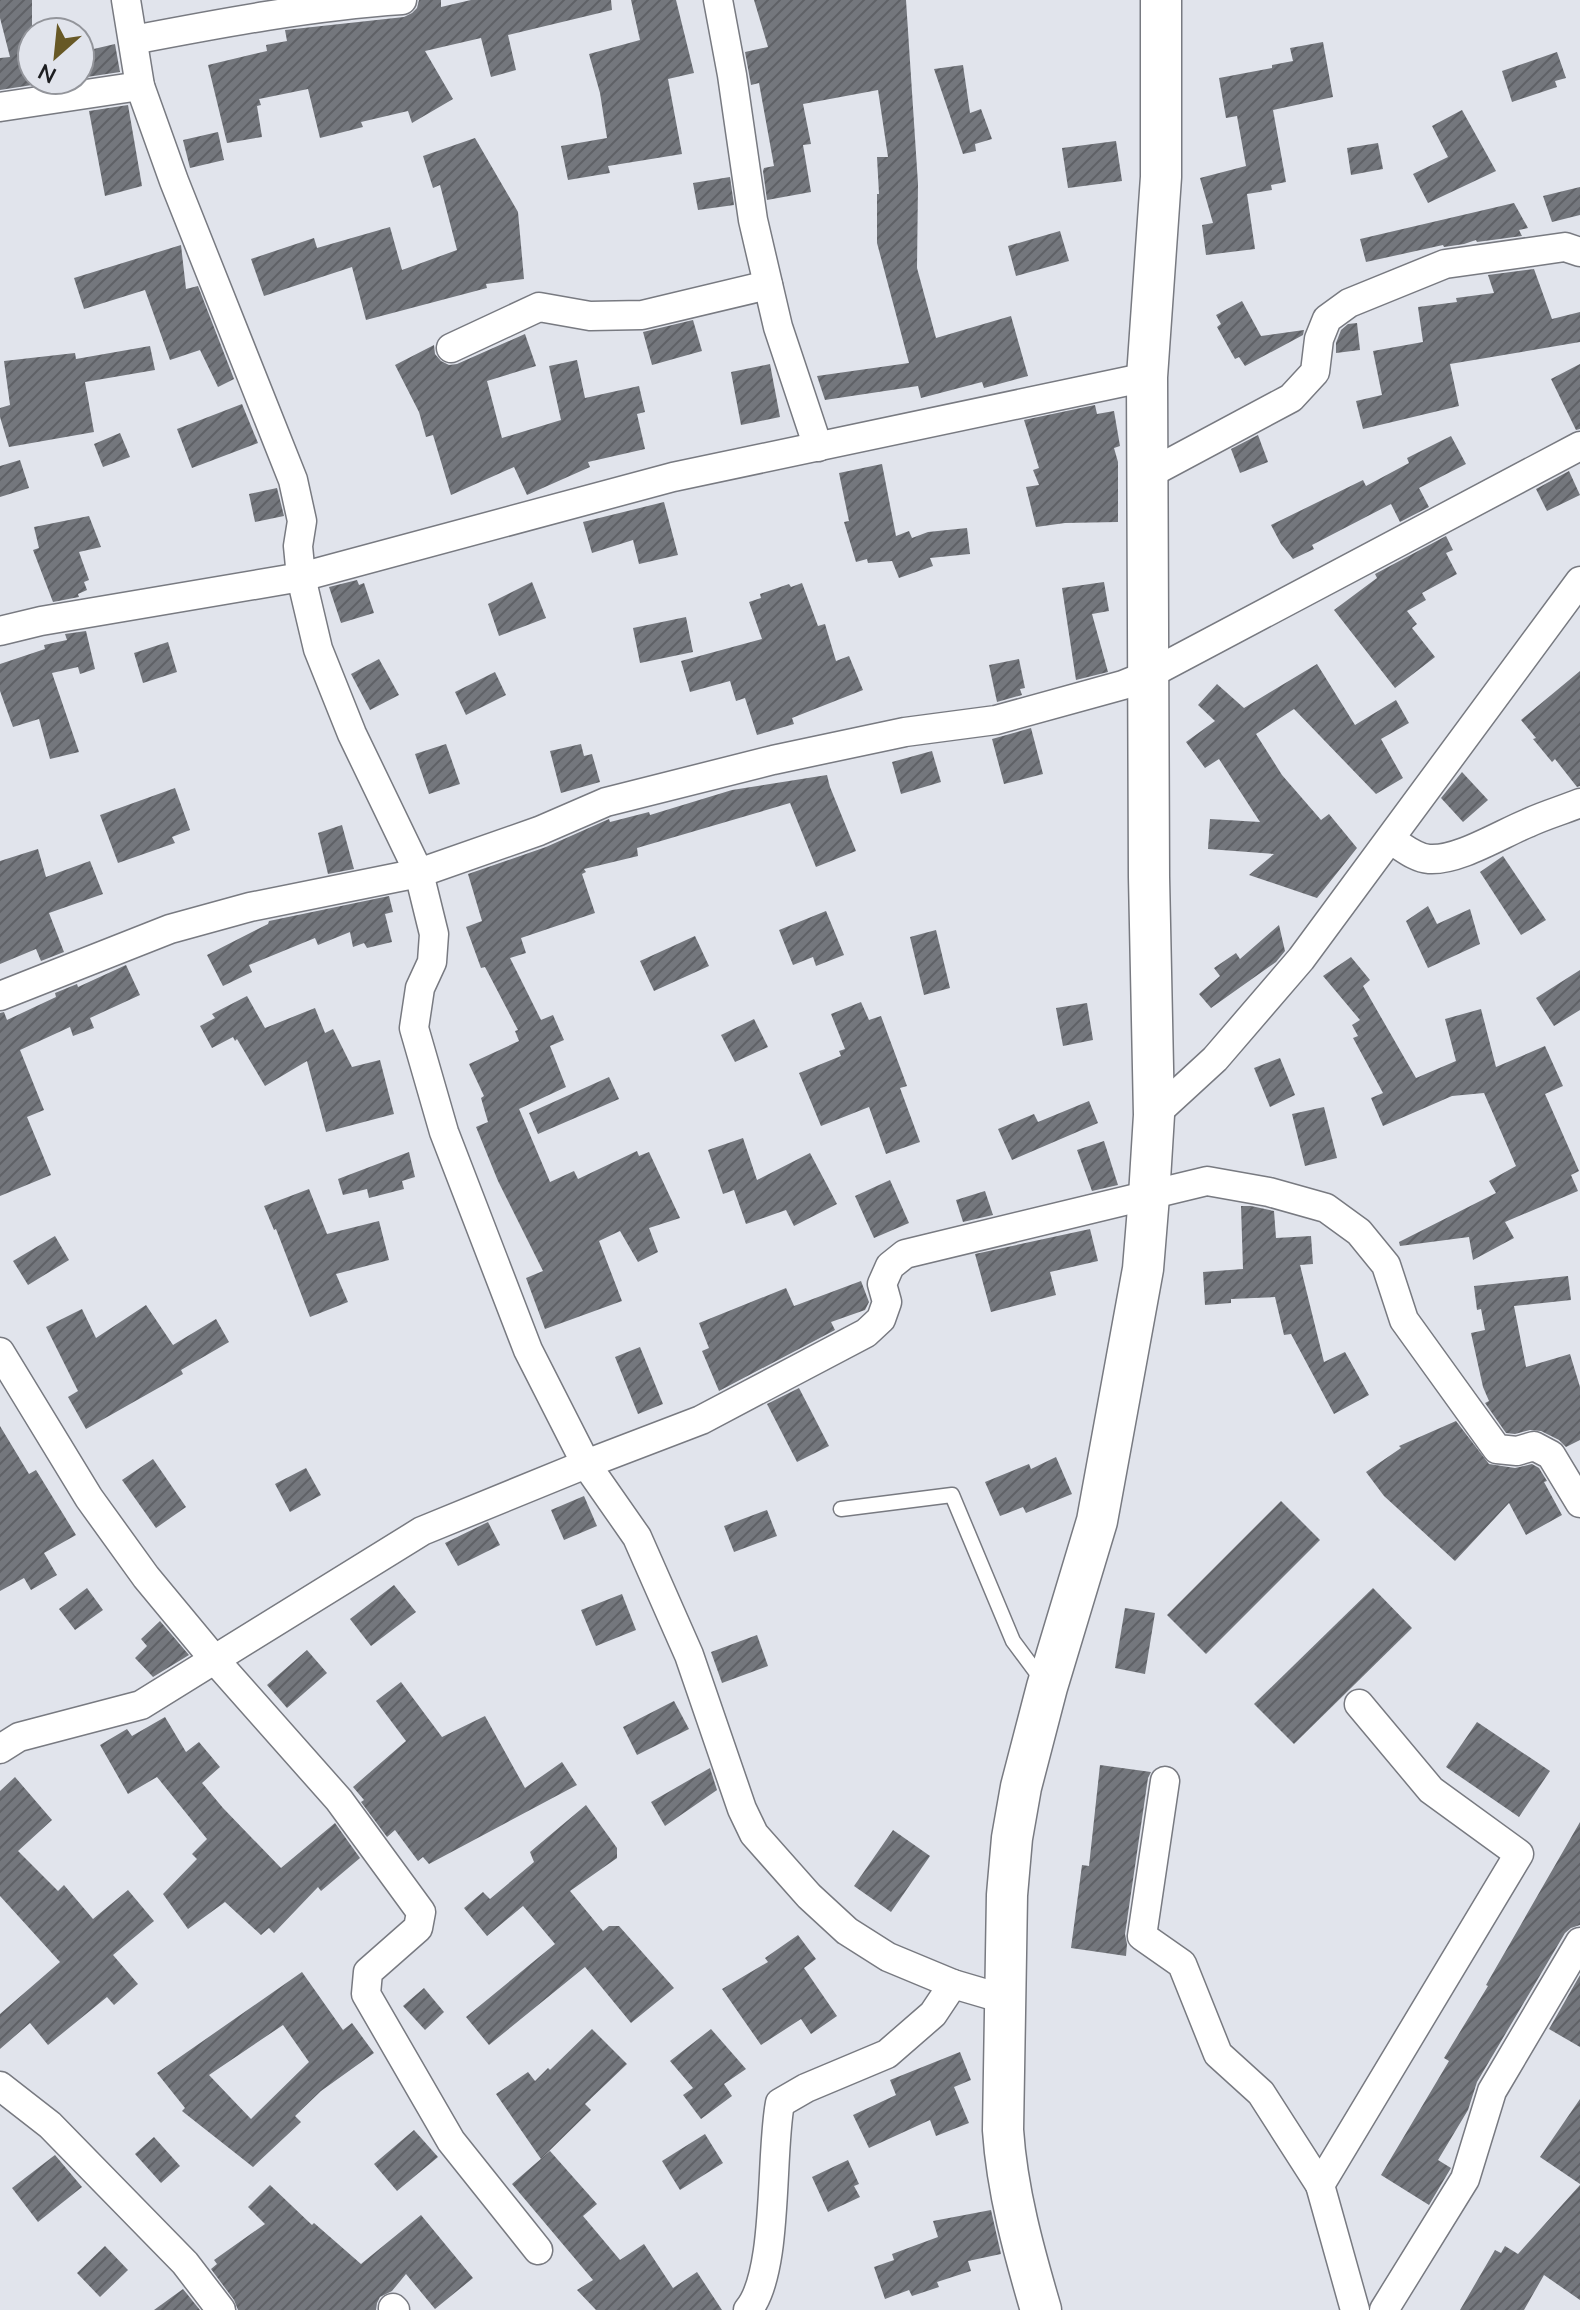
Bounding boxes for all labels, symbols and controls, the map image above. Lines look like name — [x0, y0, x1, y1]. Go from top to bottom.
north arrow — [16, 16, 96, 96]
text: N — [33, 58, 61, 90]

